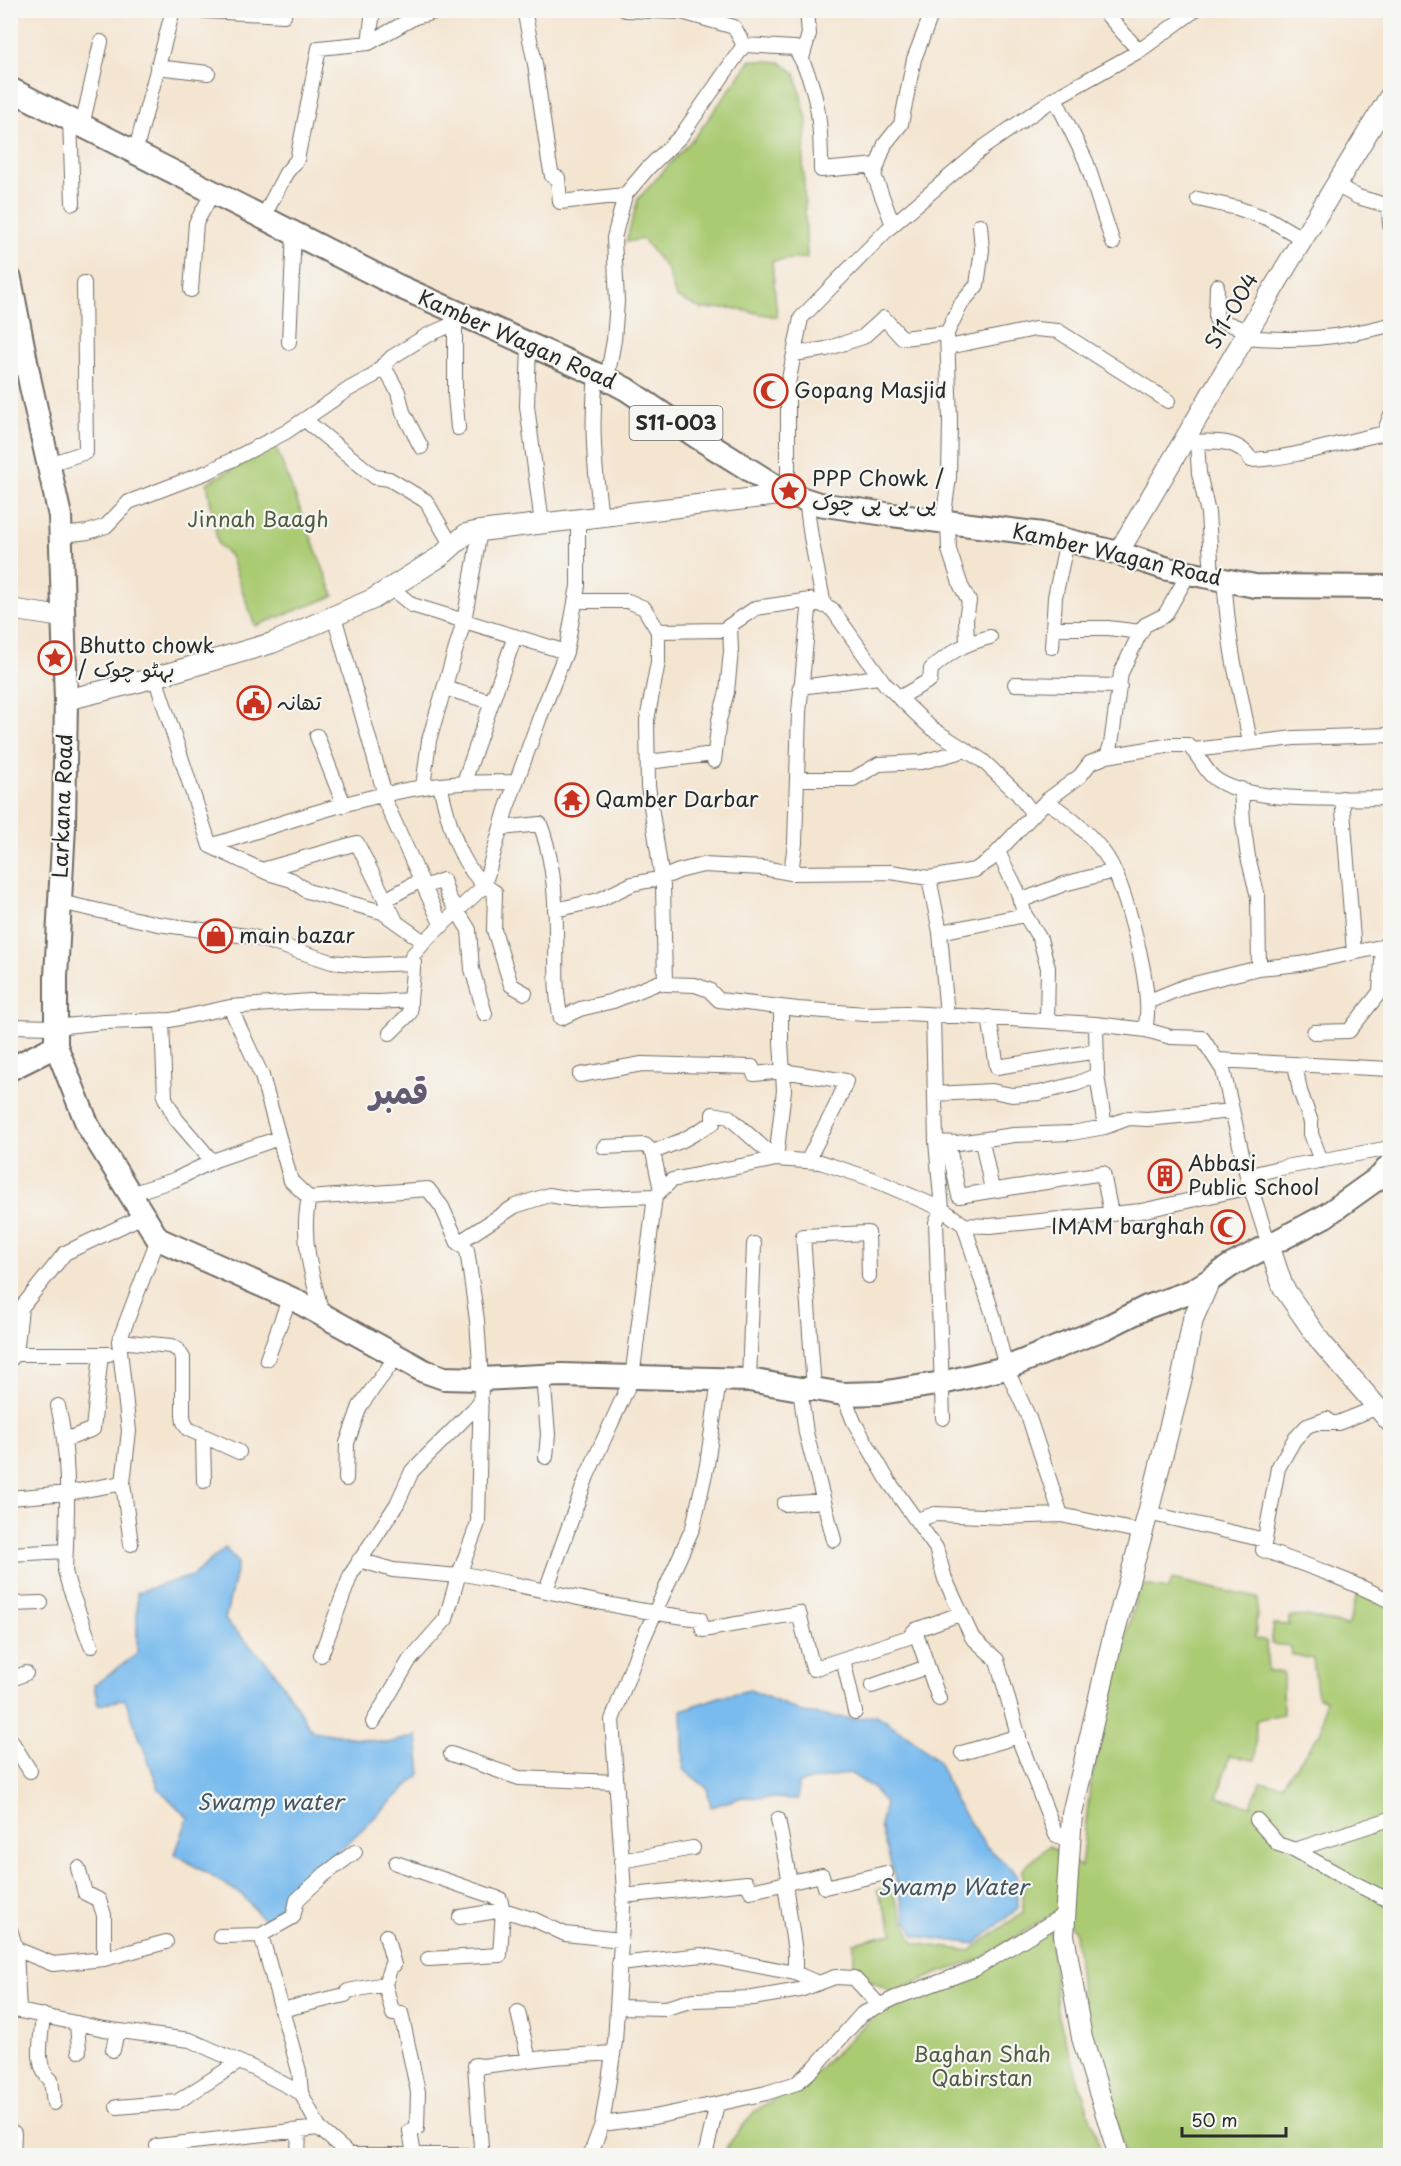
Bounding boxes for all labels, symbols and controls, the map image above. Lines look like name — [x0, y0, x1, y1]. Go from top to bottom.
street label: S11-004 — [1195, 266, 1265, 354]
street label: Kamber Wagan Road — [414, 280, 622, 396]
mosque icon: Gopang Masjid — [753, 373, 789, 409]
place label: Gopang Masjid — [794, 373, 947, 405]
road number: S11-003 — [630, 406, 722, 440]
place label: PPP Chowk / پی پی پی چوک — [812, 461, 944, 517]
place icon: PPP Chowk / پی پی پی چوک — [771, 473, 807, 509]
park label: Jinnah Baagh — [187, 502, 329, 534]
street label: Kamber Wagan Road — [1010, 513, 1225, 593]
place label: Bhutto chowk / بہٹو چوک — [78, 628, 214, 684]
place icon: Bhutto chowk / بہٹو چوک — [37, 640, 73, 676]
public building icon: تھانہ — [236, 685, 272, 721]
place label: تھانہ — [277, 685, 322, 717]
street label: Larkana Road — [42, 733, 80, 879]
temple icon: Qamber Darbar — [554, 782, 590, 818]
place label: Qamber Darbar — [595, 782, 759, 814]
shop icon: main bazar — [198, 918, 234, 954]
place label: main bazar — [239, 918, 355, 950]
district label: قمبر — [367, 1065, 428, 1115]
place label: Abbasi Public School — [1188, 1146, 1320, 1202]
building icon: Abbasi Public School — [1147, 1158, 1183, 1194]
place label: IMAM barghah — [1051, 1209, 1205, 1241]
mosque icon: IMAM barghah — [1210, 1209, 1246, 1245]
water label: Swamp water — [197, 1784, 346, 1817]
water label: Swamp Water — [878, 1869, 1031, 1902]
park label: Baghan Shah Qabirstan — [913, 2037, 1051, 2093]
scale bar — [1182, 2100, 1286, 2138]
text: 50 m — [1191, 2106, 1238, 2133]

